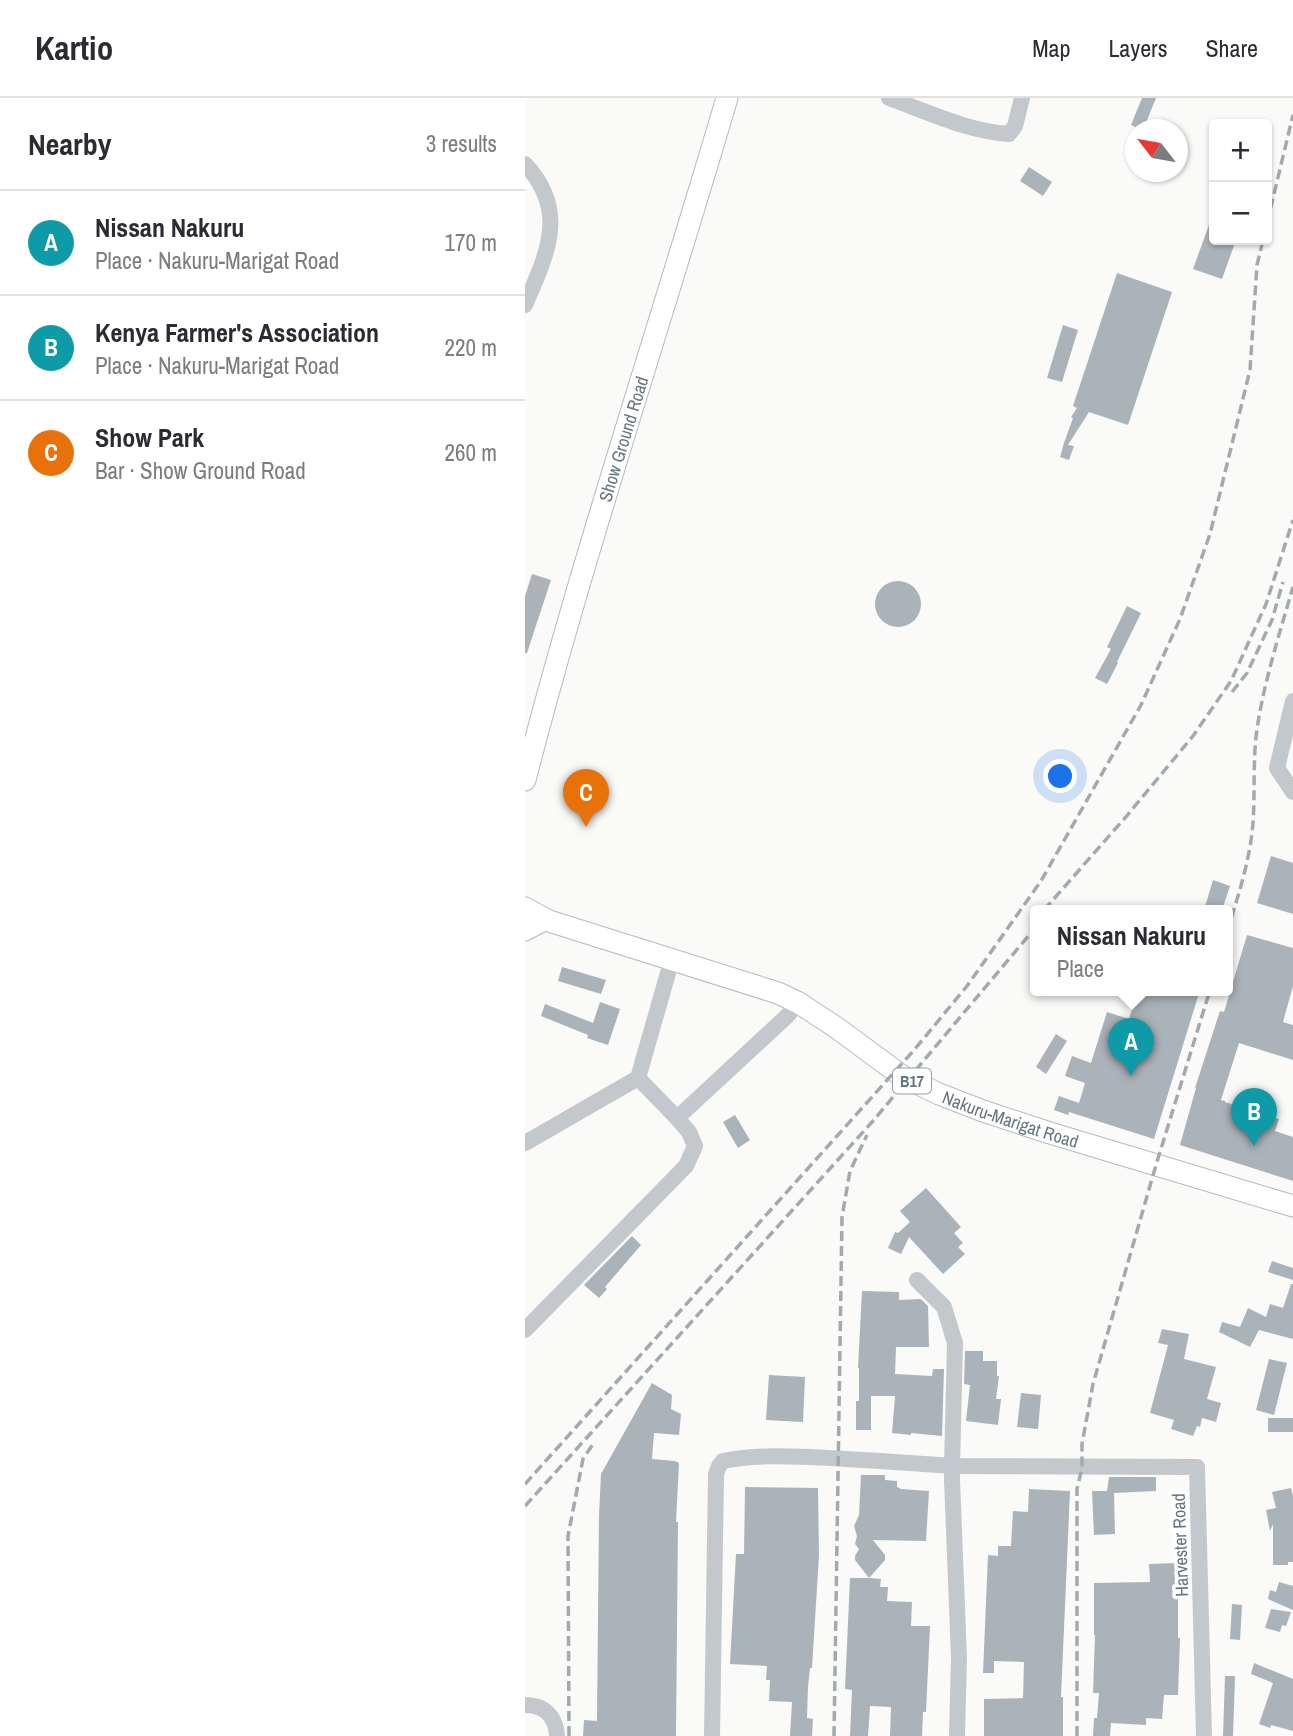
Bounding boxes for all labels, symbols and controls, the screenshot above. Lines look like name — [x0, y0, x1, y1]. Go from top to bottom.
text: Kartio — [35, 26, 113, 70]
text: Map — [1032, 32, 1070, 64]
text: Layers — [1108, 32, 1167, 64]
text: Share — [1205, 32, 1258, 64]
north arrow — [1125, 119, 1188, 182]
map controls — [1209, 119, 1272, 245]
button: + — [1209, 119, 1272, 182]
text: Nearby — [28, 124, 111, 164]
text: 3 results — [426, 128, 497, 159]
button: − — [1209, 182, 1272, 245]
text: Nissan Nakuru — [95, 210, 244, 245]
text: A — [44, 227, 58, 258]
text: 170 m — [445, 227, 497, 258]
text: Place · Nakuru-Marigat Road — [95, 245, 339, 276]
text: Kenya Farmer's Association — [95, 315, 379, 350]
text: B — [44, 332, 58, 363]
text: 220 m — [445, 332, 497, 363]
text: Place · Nakuru-Marigat Road — [95, 350, 339, 381]
street label: Show Ground Road — [592, 373, 654, 505]
text: Show Park — [95, 420, 204, 455]
text: C — [44, 437, 58, 468]
text: 260 m — [445, 437, 497, 468]
text: Bar · Show Ground Road — [95, 455, 306, 486]
your location — [1043, 759, 1077, 793]
pin: C — [563, 769, 609, 827]
popup — [1030, 905, 1233, 996]
text: Nissan Nakuru — [1057, 918, 1206, 953]
text: Place — [1057, 953, 1104, 984]
pin: A — [1108, 1018, 1154, 1076]
road number: B17 — [893, 1068, 931, 1093]
street label: Nakuru-Marigat Road — [939, 1084, 1082, 1153]
pin: B — [1231, 1088, 1277, 1146]
street label: Harvester Road — [1166, 1493, 1194, 1597]

